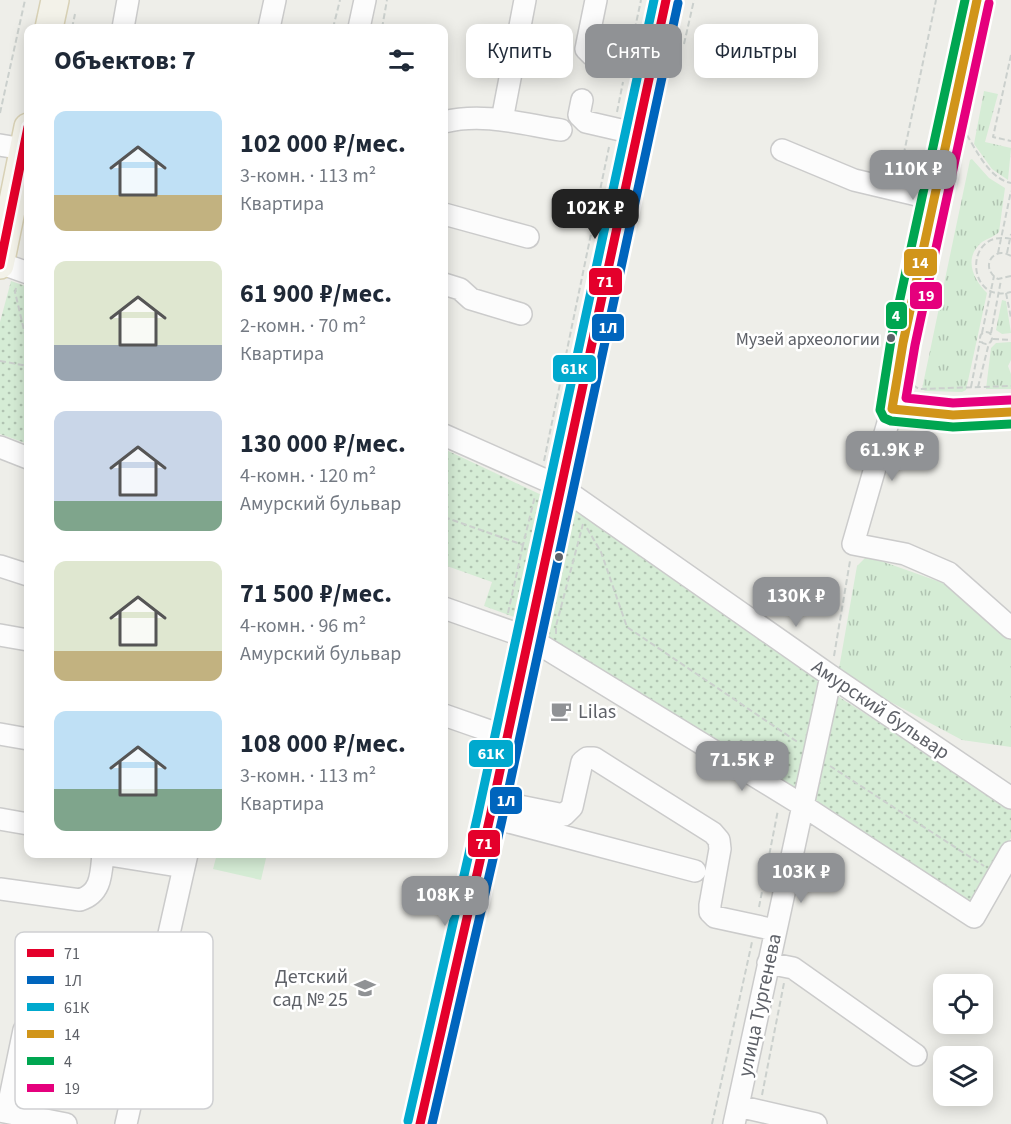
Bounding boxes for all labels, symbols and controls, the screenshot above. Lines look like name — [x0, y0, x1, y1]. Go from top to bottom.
chip: Купить — [466, 24, 573, 78]
chip: Снять — [585, 24, 682, 78]
chip: Фильтры — [694, 24, 818, 78]
text: Объектов: 7 — [54, 42, 196, 79]
icon: filters — [385, 44, 418, 77]
text: 102 000 ₽/мес. — [240, 125, 406, 162]
icon: home — [102, 135, 174, 207]
pin: 110K ₽ — [864, 150, 962, 201]
text: 110K ₽ — [884, 155, 942, 183]
text: 3-комн. · 113 m² — [240, 162, 376, 190]
pin: 102K ₽ — [546, 189, 644, 240]
text: Квартира — [240, 190, 324, 218]
text: 102K ₽ — [566, 194, 624, 222]
line badge: 14 — [903, 248, 938, 277]
text: 14 — [912, 252, 929, 274]
line badge: 71 — [588, 267, 623, 296]
text: 71 — [597, 271, 613, 293]
text: 61 900 ₽/мес. — [240, 275, 392, 312]
line badge: 19 — [909, 281, 943, 310]
icon: home — [102, 285, 174, 357]
text: 19 — [918, 285, 934, 307]
line badge: 4 — [885, 301, 908, 330]
text: 4 — [892, 305, 901, 327]
text: 2-комн. · 70 m² — [240, 312, 366, 340]
line badge: 1Л — [591, 313, 625, 342]
text: 1Л — [599, 317, 617, 339]
place label: Музей археологии — [736, 327, 880, 352]
marker: Музей археологии — [885, 332, 897, 344]
text: Квартира — [240, 340, 324, 368]
line badge: 61К — [552, 354, 597, 383]
text: 61К — [561, 358, 588, 380]
text: 130 000 ₽/мес. — [240, 425, 406, 462]
pin: 61.9K ₽ — [837, 431, 947, 482]
icon: home — [102, 435, 174, 507]
text: 61.9K ₽ — [860, 436, 924, 464]
text: 4-комн. · 120 m² — [240, 462, 376, 490]
text: Амурский бульвар — [240, 490, 401, 518]
unlabelled marker — [553, 551, 565, 563]
text: 71 500 ₽/мес. — [240, 575, 392, 612]
pin: 130K ₽ — [747, 577, 845, 628]
text: 130K ₽ — [767, 582, 825, 610]
icon: home — [102, 585, 174, 657]
text: 4-комн. · 96 m² — [240, 612, 366, 640]
text: Амурский бульвар — [240, 640, 401, 668]
street label: Амурский бульвар — [806, 653, 955, 767]
place label: Lilas — [578, 698, 616, 726]
cafe icon: Lilas — [549, 699, 573, 723]
text: 108 000 ₽/мес. — [240, 725, 406, 762]
icon: home — [102, 735, 174, 807]
line badge: 61К — [468, 739, 514, 768]
pin: 71.5K ₽ — [687, 741, 797, 792]
text: 61К — [478, 743, 505, 765]
text: 71.5K ₽ — [710, 746, 774, 774]
text: 3-комн. · 113 m² — [240, 762, 376, 790]
line badge: 1Л — [489, 786, 523, 815]
text: Квартира — [240, 790, 324, 818]
text: 1Л — [497, 790, 515, 812]
line badge: 71 — [467, 829, 501, 858]
text: 71 — [476, 833, 492, 855]
pin: 103K ₽ — [752, 853, 850, 904]
text: 103K ₽ — [772, 858, 830, 886]
pin: 108K ₽ — [396, 876, 494, 927]
text: 108K ₽ — [416, 881, 474, 909]
street label: улица Тургенева — [731, 931, 789, 1079]
legend — [15, 932, 213, 1109]
text: 71 — [64, 943, 80, 965]
place label: Детский сад № 25 — [273, 963, 348, 1014]
text: 1Л — [64, 970, 82, 992]
map controls — [933, 974, 993, 1106]
button: locate — [933, 974, 993, 1034]
school or university icon: Детский сад № 25 — [353, 976, 377, 1000]
text: 61К — [64, 997, 90, 1019]
text: 14 — [64, 1024, 80, 1046]
button: layers — [933, 1046, 993, 1106]
text: 4 — [64, 1051, 72, 1073]
text: 19 — [64, 1078, 80, 1100]

